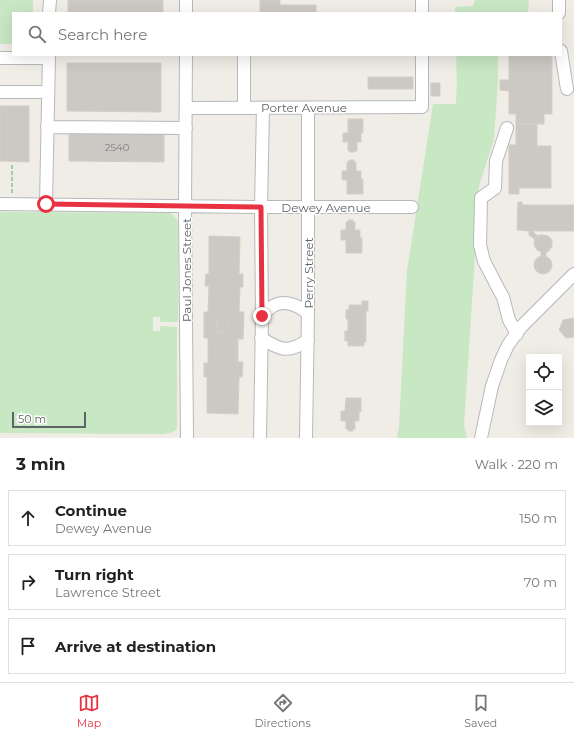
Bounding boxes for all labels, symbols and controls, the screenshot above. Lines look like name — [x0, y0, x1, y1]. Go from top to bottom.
search box — [12, 12, 562, 56]
icon: search — [26, 23, 48, 45]
text: Search here — [58, 25, 147, 44]
street label: Porter Avenue — [261, 100, 347, 115]
house number: 2540 — [105, 141, 130, 154]
route start — [37, 195, 55, 213]
street label: Dewey Avenue — [281, 200, 371, 215]
street label: Paul Jones Street — [179, 218, 194, 322]
street label: Perry Street — [301, 237, 316, 309]
route end — [253, 307, 271, 325]
map controls — [526, 354, 562, 426]
button: locate — [526, 354, 562, 390]
button: layers — [526, 390, 562, 426]
scale bar — [12, 410, 86, 429]
text: 50 m — [18, 412, 46, 426]
text: 3 min — [16, 454, 66, 474]
text: Walk · 220 m — [475, 456, 558, 472]
text: Continue — [55, 501, 127, 520]
icon: ahead — [17, 507, 39, 529]
text: 150 m — [519, 510, 557, 526]
text: Dewey Avenue — [55, 520, 152, 536]
text: Turn right — [55, 565, 134, 584]
icon: right — [17, 571, 39, 593]
text: 70 m — [524, 574, 557, 590]
text: Lawrence Street — [55, 584, 161, 600]
icon: arrive — [17, 635, 39, 657]
text: Arrive at destination — [55, 637, 216, 656]
tab: Map — [77, 692, 101, 730]
tab: Directions — [255, 692, 311, 730]
tab: Saved — [464, 692, 497, 730]

